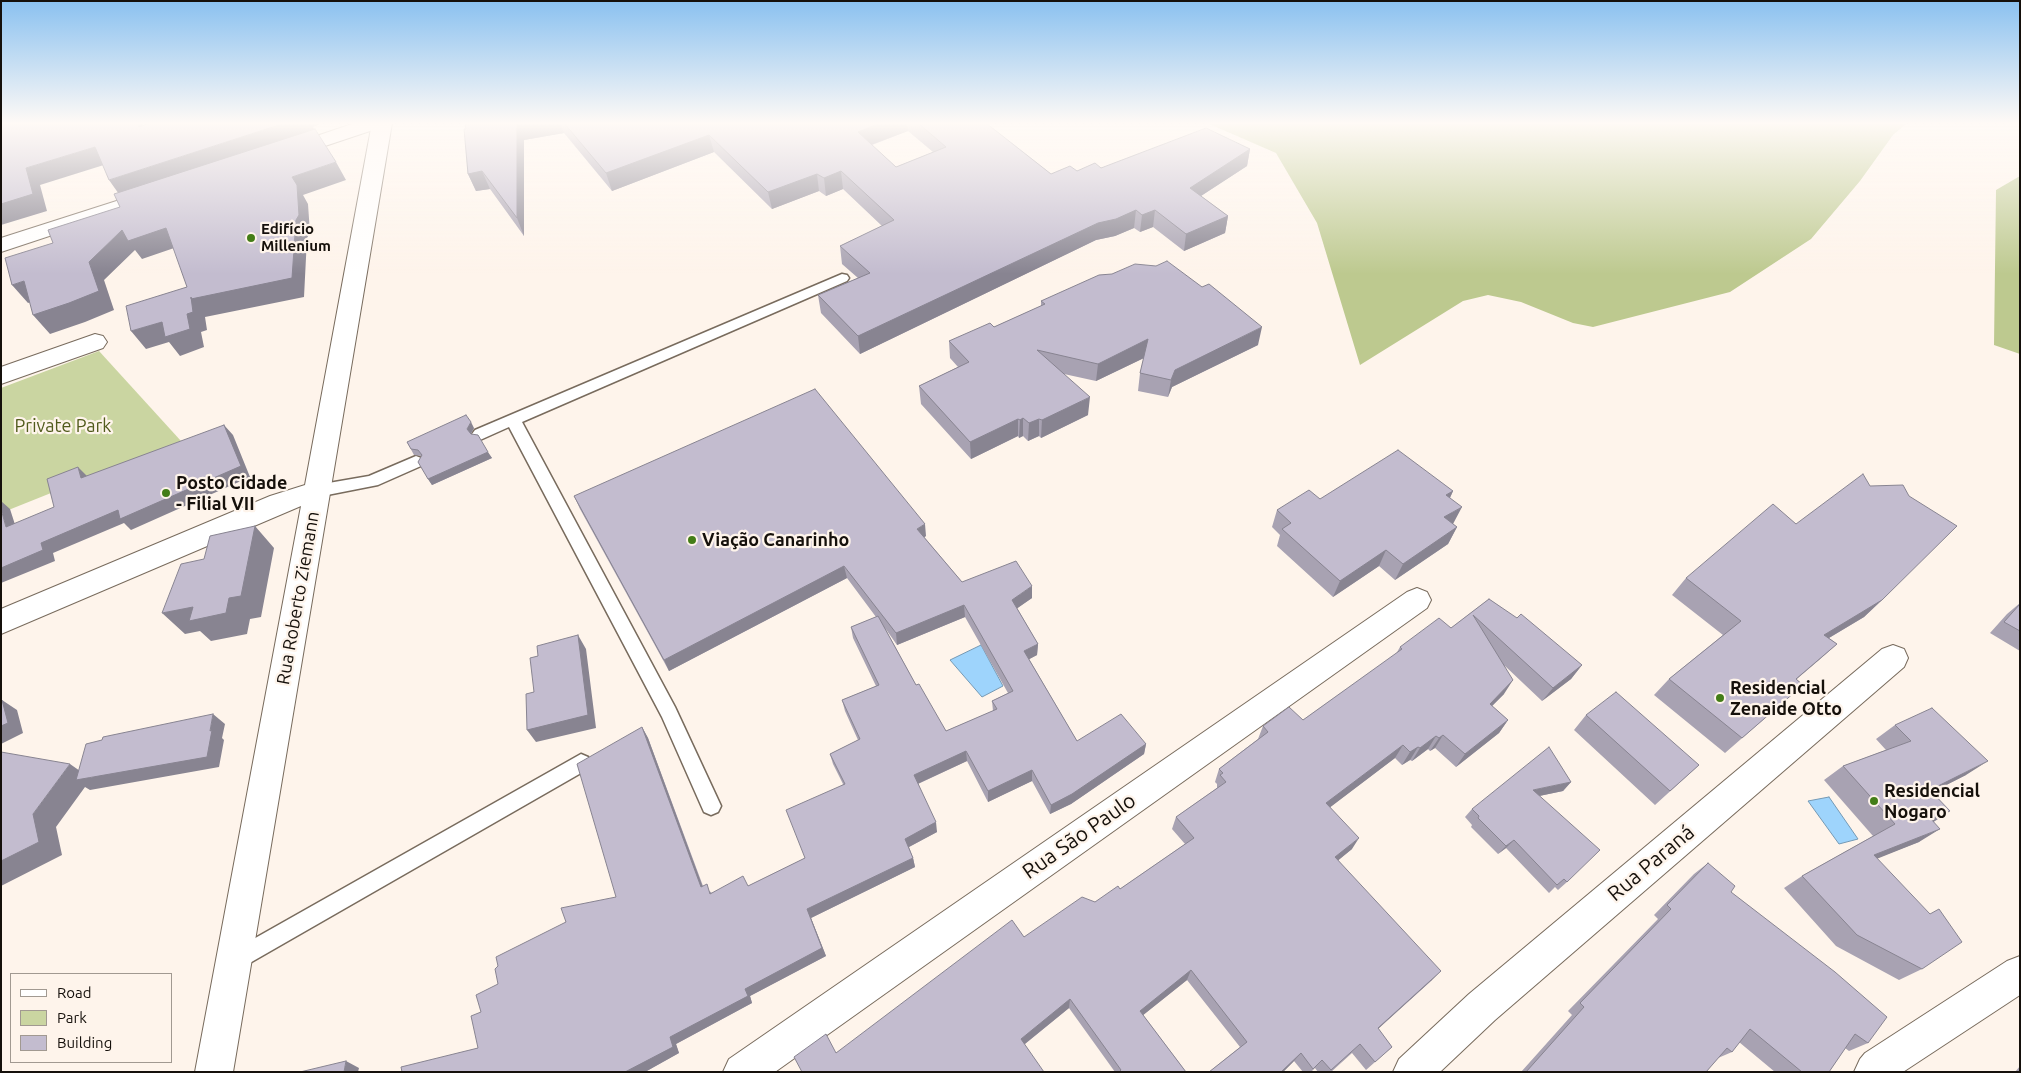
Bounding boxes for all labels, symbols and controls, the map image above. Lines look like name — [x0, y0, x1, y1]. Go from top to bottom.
place label: Edifício Millenium — [261, 220, 331, 255]
marker: Edifício Millenium — [245, 232, 257, 244]
park label: Private Park — [15, 415, 111, 437]
place label: Posto Cidade - Filial VII — [176, 472, 287, 514]
marker: Posto Cidade - Filial VII — [160, 487, 172, 499]
street label: Rua Roberto Ziemann — [272, 510, 324, 686]
place label: Viação Canarinho — [702, 529, 849, 551]
marker: Viação Canarinho — [686, 534, 698, 546]
place label: Residencial Zenaide Otto — [1730, 677, 1842, 720]
marker: Residencial Zenaide Otto — [1714, 692, 1726, 704]
place label: Residencial Nogaro — [1884, 780, 1980, 822]
street label: Rua São Paulo — [1017, 788, 1141, 884]
marker: Residencial Nogaro — [1868, 795, 1880, 807]
street label: Rua Paraná — [1603, 819, 1699, 907]
legend — [10, 973, 172, 1063]
text: Road — [57, 984, 92, 1001]
text: Park — [57, 1009, 87, 1026]
text: Building — [57, 1034, 112, 1051]

